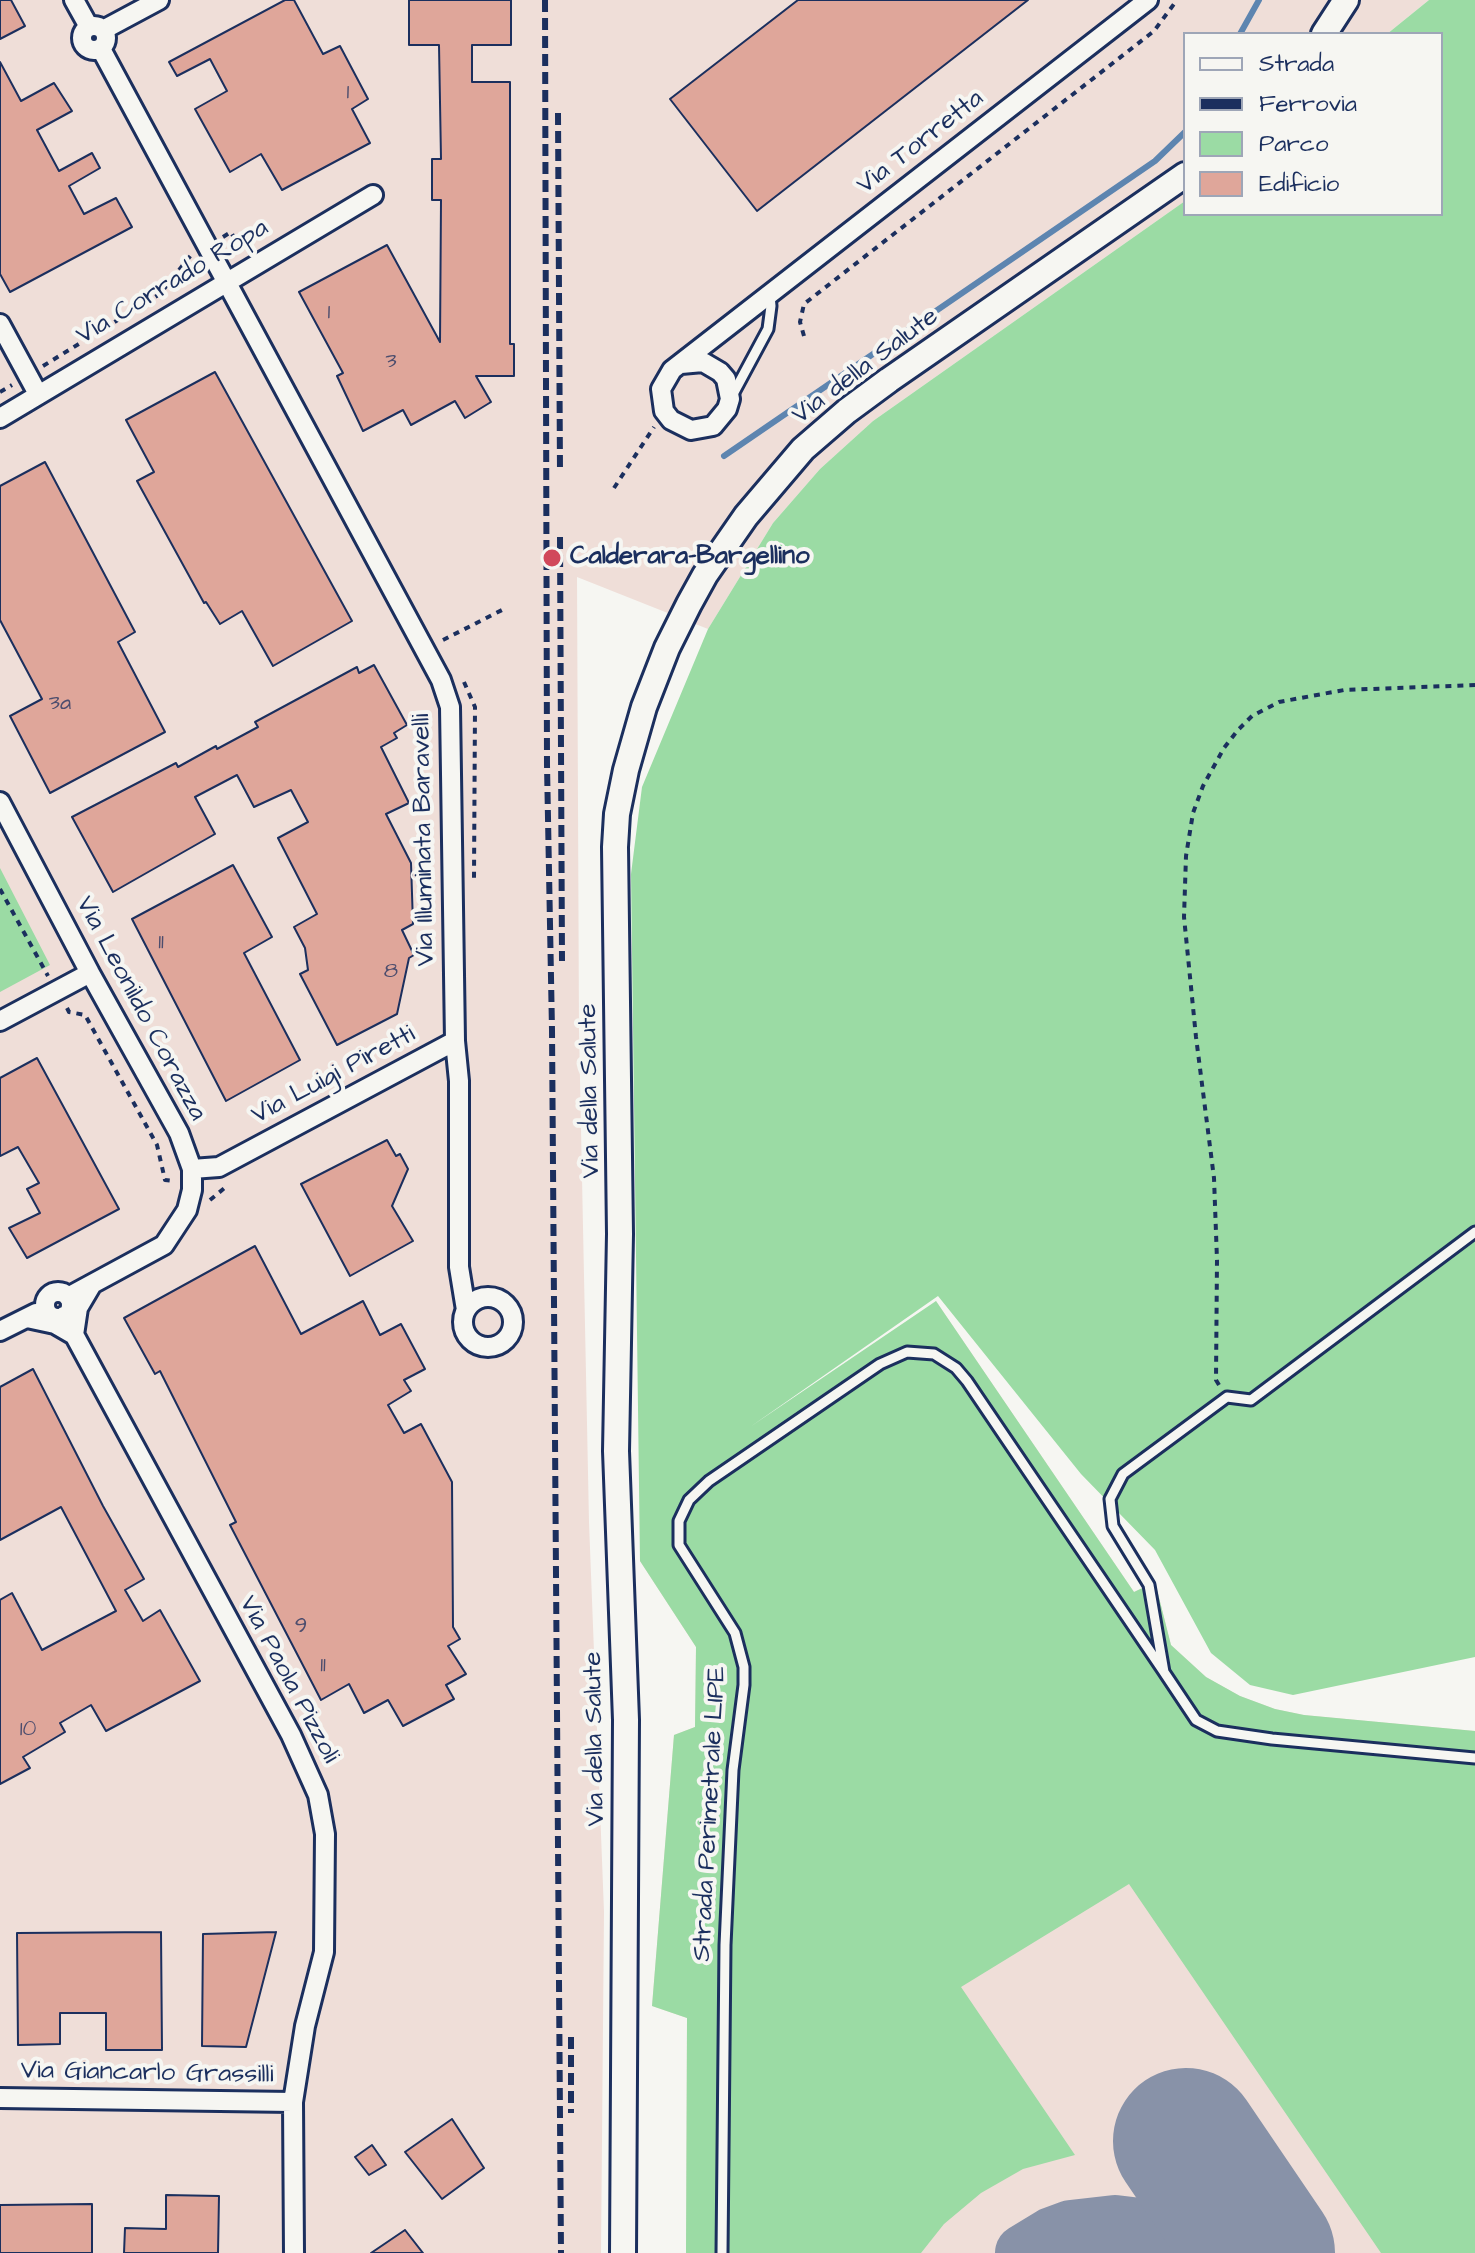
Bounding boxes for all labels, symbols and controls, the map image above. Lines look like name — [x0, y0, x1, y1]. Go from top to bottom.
legend — [1183, 32, 1443, 216]
text: Strada — [1259, 47, 1334, 81]
house number: 1 — [347, 80, 349, 106]
street label: Via Torretta — [852, 84, 990, 202]
text: Ferrovia — [1259, 87, 1357, 121]
text: Parco — [1259, 127, 1328, 161]
text: Edificio — [1259, 167, 1339, 201]
street label: Via Corrado Ropa — [72, 213, 274, 353]
house number: 1 — [328, 300, 330, 326]
street label: Via della Salute — [787, 302, 945, 432]
house number: 3 — [385, 349, 397, 375]
place label: Calderara-Bargellino — [570, 542, 810, 574]
marker: Calderara-Bargellino — [541, 547, 563, 569]
house number: 3a — [49, 691, 71, 717]
street label: Via Illuminata Baravelli — [407, 713, 443, 967]
street label: Via Leonildo Corazza — [68, 892, 212, 1126]
house number: 11 — [158, 930, 164, 956]
house number: 8 — [384, 959, 398, 985]
street label: Via della Salute — [574, 1003, 608, 1179]
street label: Via Luigi Piretti — [247, 1020, 421, 1132]
street label: Via Paola Pizzoli — [231, 1591, 345, 1769]
house number: 9 — [295, 1614, 307, 1640]
street label: Via della Salute — [579, 1651, 613, 1827]
house number: 11 — [320, 1653, 326, 1679]
street label: Strada Perimetrale LIPE — [688, 1666, 734, 1962]
house number: 10 — [20, 1717, 36, 1743]
street label: Via Giancarlo Grassilli — [20, 2056, 274, 2092]

